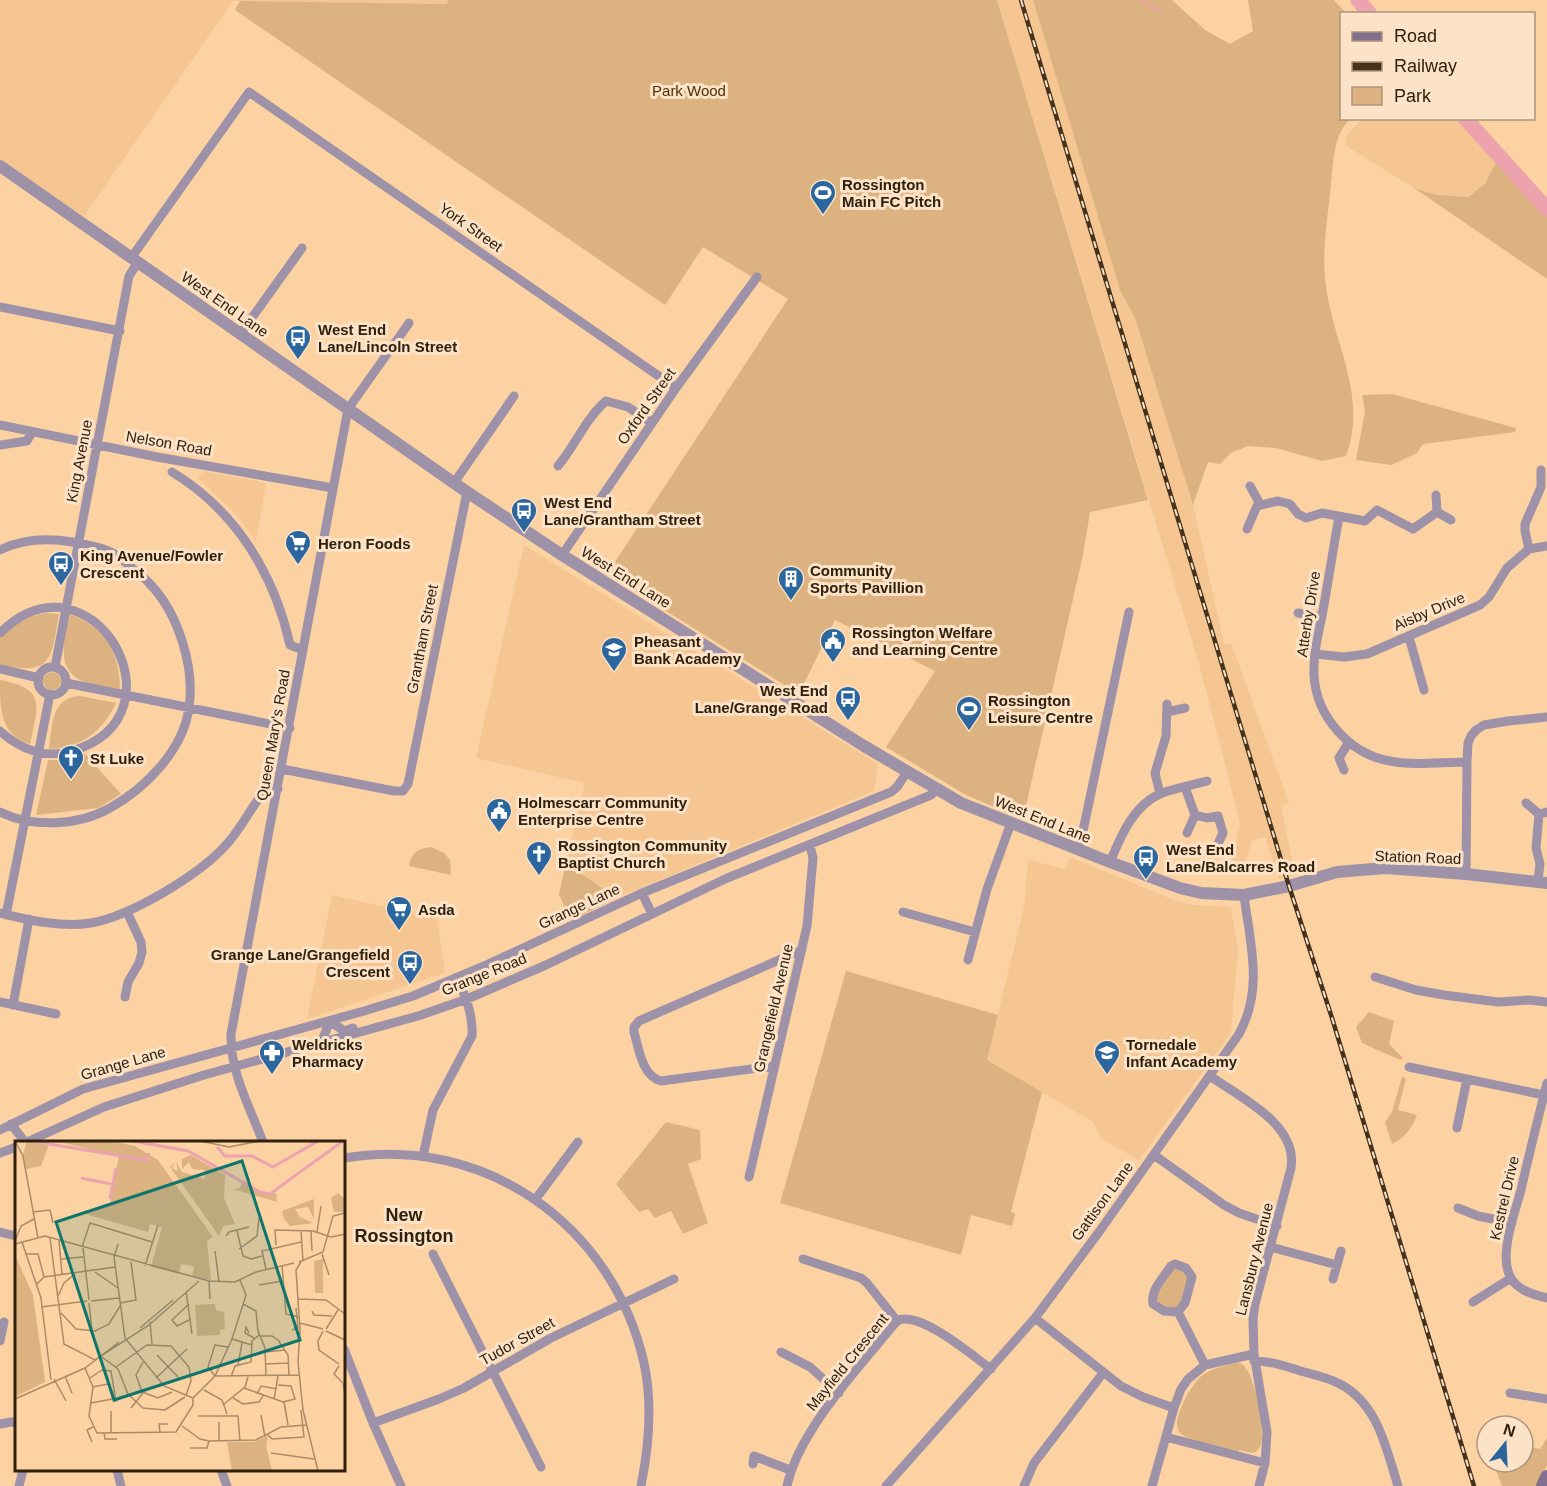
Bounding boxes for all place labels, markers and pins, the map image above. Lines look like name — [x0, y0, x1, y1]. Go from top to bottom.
place label: Rossington Main FC Pitch — [842, 176, 941, 210]
sports icon: Rossington Main FC Pitch — [808, 178, 838, 216]
place label: West End Lane/Lincoln Street — [318, 321, 457, 355]
bus stop icon: West End Lane/Lincoln Street — [283, 323, 313, 361]
place label: West End Lane/Grantham Street — [544, 494, 701, 528]
bus stop icon: West End Lane/Grantham Street — [509, 496, 539, 534]
supermarket icon: Heron Foods — [283, 528, 313, 566]
place label: Heron Foods — [318, 535, 411, 552]
place label: King Avenue/Fowler Crescent — [80, 547, 223, 581]
bus stop icon: King Avenue/Fowler Crescent — [46, 549, 76, 587]
place label: Community Sports Pavillion — [810, 562, 923, 596]
building icon: Community Sports Pavillion — [776, 564, 806, 602]
place label: Rossington Welfare and Learning Centre — [852, 624, 998, 658]
public building icon: Rossington Welfare and Learning Centre — [818, 626, 848, 664]
place label: Pheasant Bank Academy — [634, 633, 742, 667]
school or university icon: Pheasant Bank Academy — [599, 635, 629, 673]
place label: West End Lane/Grange Road — [695, 682, 828, 716]
bus stop icon: West End Lane/Grange Road — [833, 684, 863, 722]
place label: Rossington Leisure Centre — [988, 692, 1093, 726]
sports icon: Rossington Leisure Centre — [954, 694, 984, 732]
church icon: St Luke — [56, 743, 86, 781]
place label: St Luke — [90, 750, 144, 767]
place label: Holmescarr Community Enterprise Centre — [518, 794, 688, 828]
public building icon: Holmescarr Community Enterprise Centre — [484, 796, 514, 834]
place label: Rossington Community Baptist Church — [558, 837, 728, 871]
church icon: Rossington Community Baptist Church — [524, 839, 554, 877]
place label: West End Lane/Balcarres Road — [1166, 841, 1315, 875]
bus stop icon: West End Lane/Balcarres Road — [1131, 843, 1161, 881]
supermarket icon: Asda — [384, 894, 414, 932]
place label: Asda — [418, 901, 455, 918]
place label: Grange Lane/Grangefield Crescent — [211, 946, 390, 980]
bus stop icon: Grange Lane/Grangefield Crescent — [395, 948, 425, 986]
place label: Weldricks Pharmacy — [292, 1036, 364, 1070]
place label: Tornedale Infant Academy — [1126, 1036, 1238, 1070]
pharmacy icon: Weldricks Pharmacy — [257, 1038, 287, 1076]
school or university icon: Tornedale Infant Academy — [1092, 1038, 1122, 1076]

